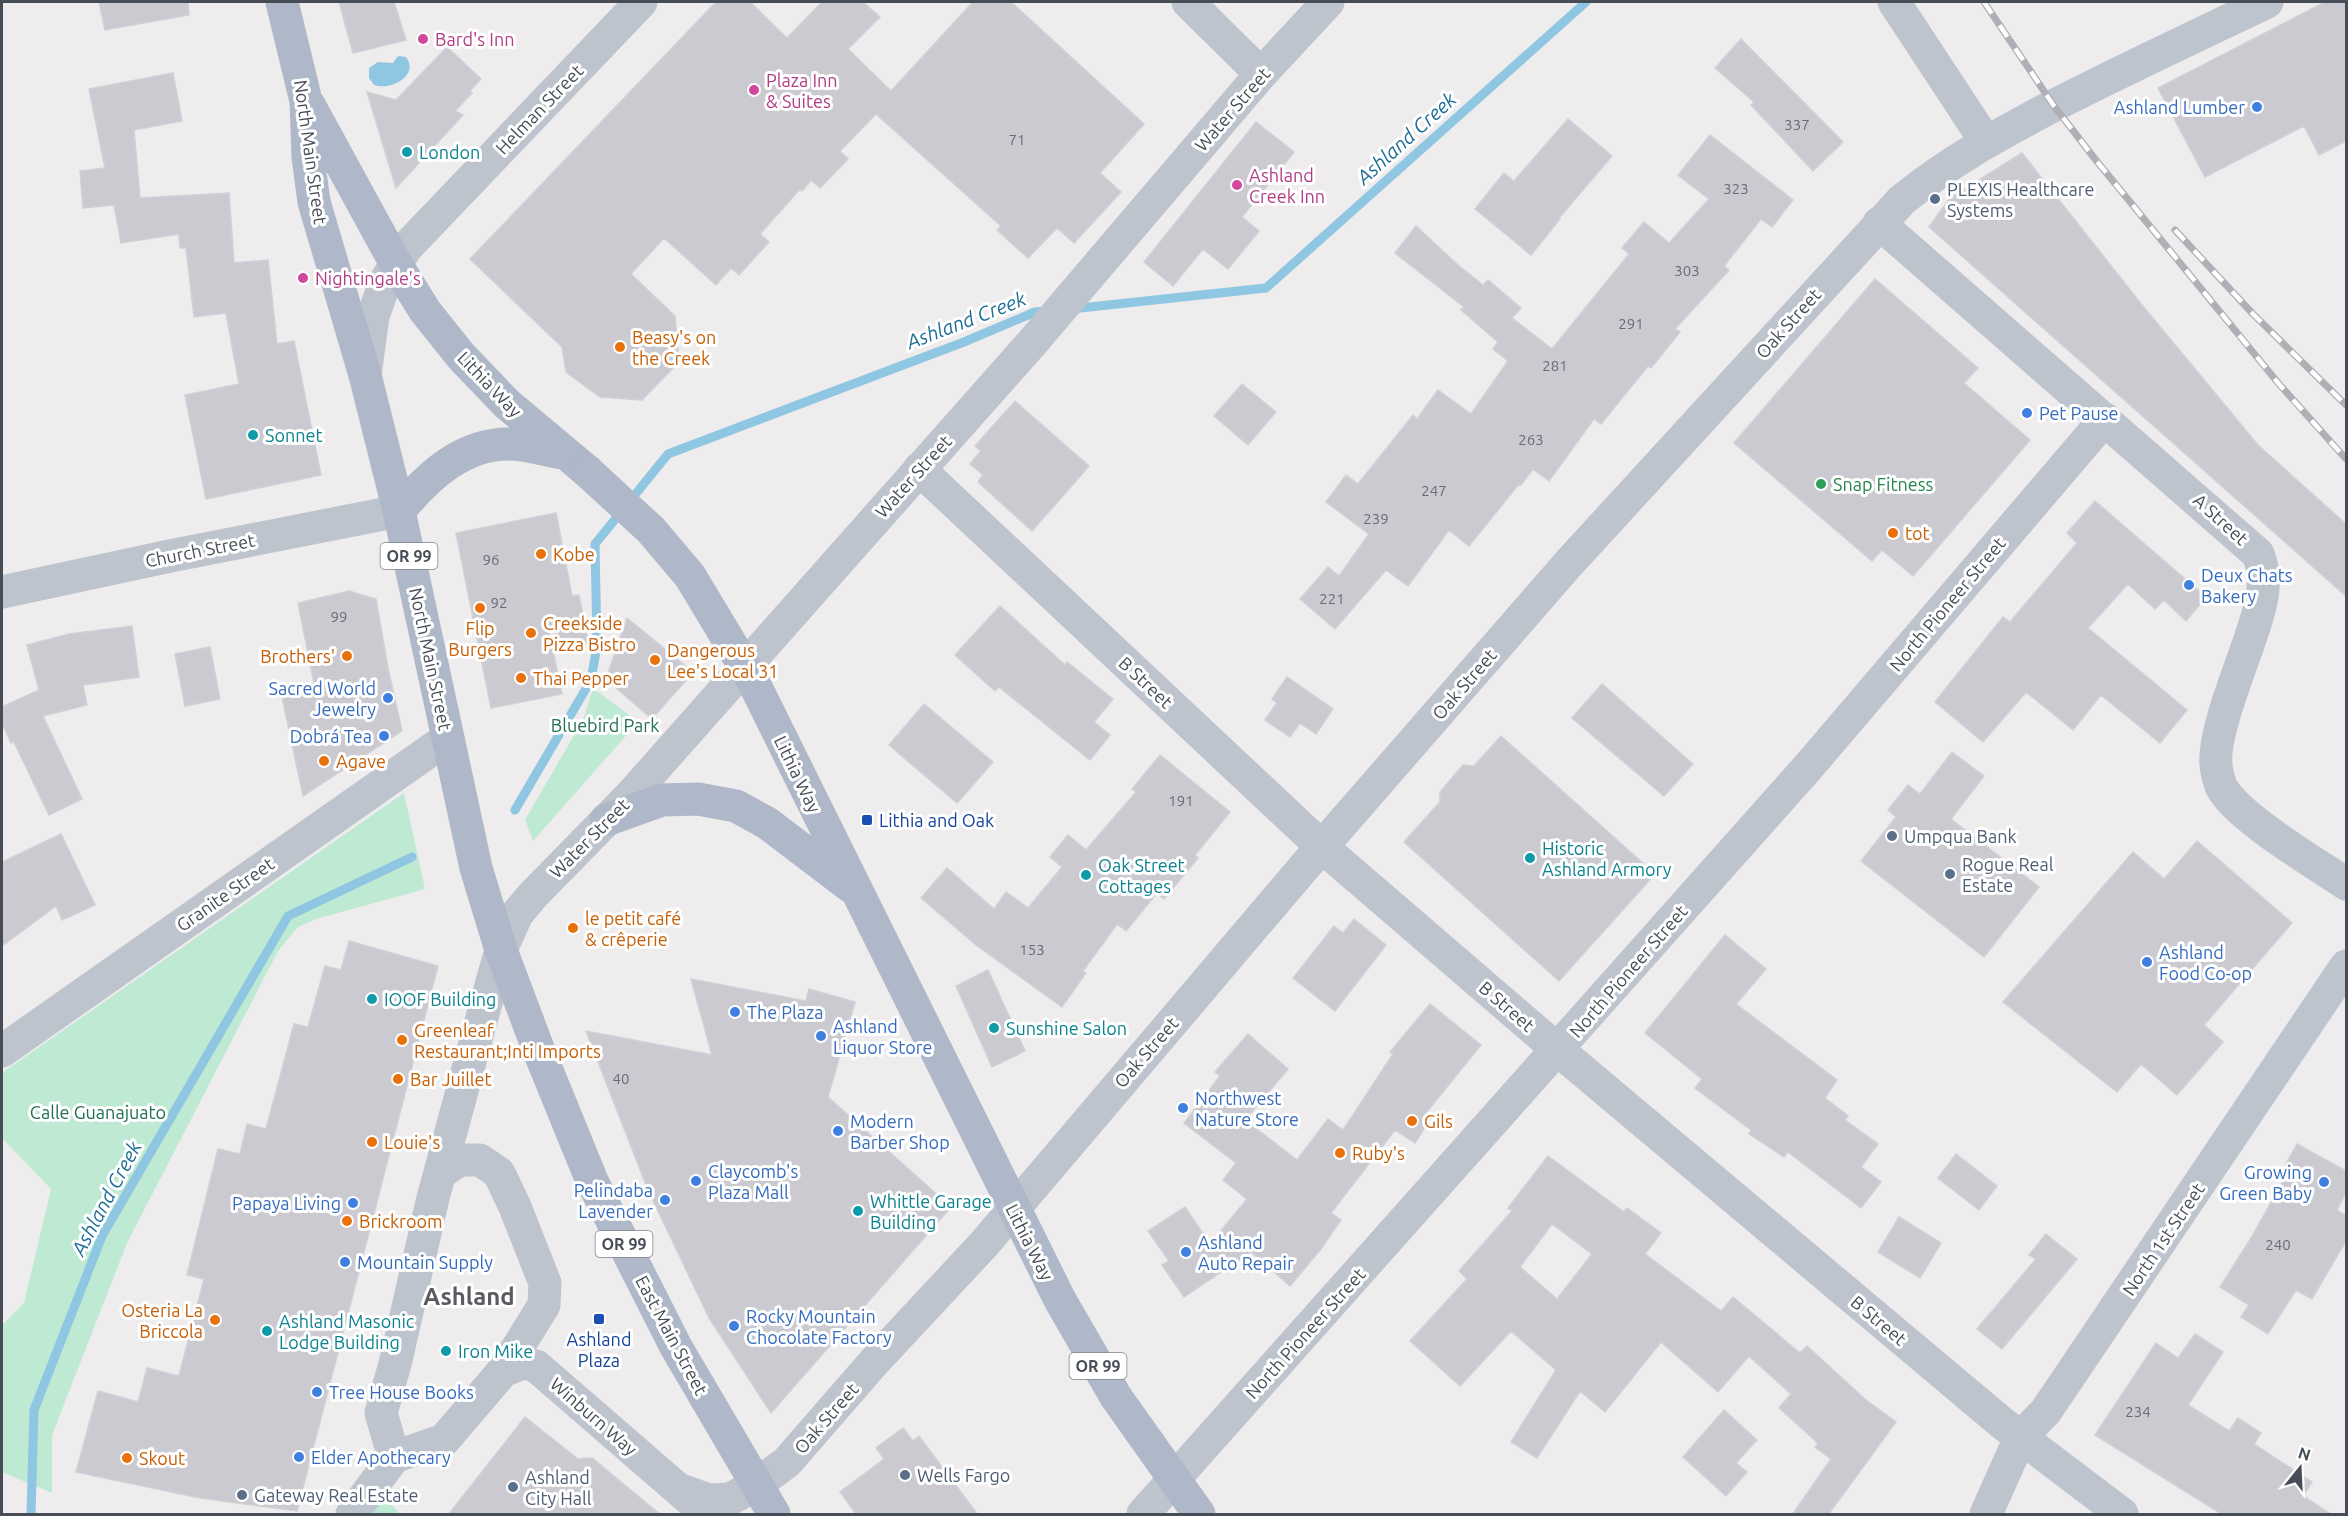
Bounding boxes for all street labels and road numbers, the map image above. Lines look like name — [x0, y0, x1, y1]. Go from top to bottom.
street label: Helman Street — [491, 60, 587, 158]
street label: Water Street — [1190, 63, 1274, 155]
street label: North Main Street — [291, 79, 331, 225]
street label: Oak Street — [1752, 284, 1824, 362]
street label: Lithia Way — [454, 347, 526, 421]
street label: Water Street — [871, 431, 955, 521]
street label: A Street — [2190, 489, 2252, 549]
street label: Church Street — [143, 530, 257, 570]
street label: North Pioneer Street — [1885, 533, 2009, 675]
road number: OR 99 — [380, 543, 438, 569]
street label: North Main Street — [406, 586, 456, 732]
street label: Oak Street — [1428, 645, 1500, 723]
street label: B Street — [1115, 652, 1177, 712]
street label: Lithia Way — [771, 732, 825, 816]
street label: Water Street — [545, 794, 633, 882]
street label: Granite Street — [173, 853, 277, 935]
street label: North Pioneer Street — [1565, 901, 1691, 1041]
street label: B Street — [1476, 977, 1538, 1035]
street label: Oak Street — [1110, 1013, 1182, 1091]
street label: North 1st Street — [2118, 1179, 2208, 1299]
street label: Lithia Way — [1002, 1201, 1058, 1284]
road number: OR 99 — [596, 1231, 652, 1257]
street label: North Pioneer Street — [1241, 1264, 1369, 1402]
street label: East Main Street — [632, 1272, 712, 1398]
street label: B Street — [1847, 1291, 1911, 1349]
road number: OR 99 — [1070, 1353, 1126, 1379]
street label: Winburn Way — [547, 1373, 642, 1459]
street label: Oak Street — [790, 1379, 862, 1457]

